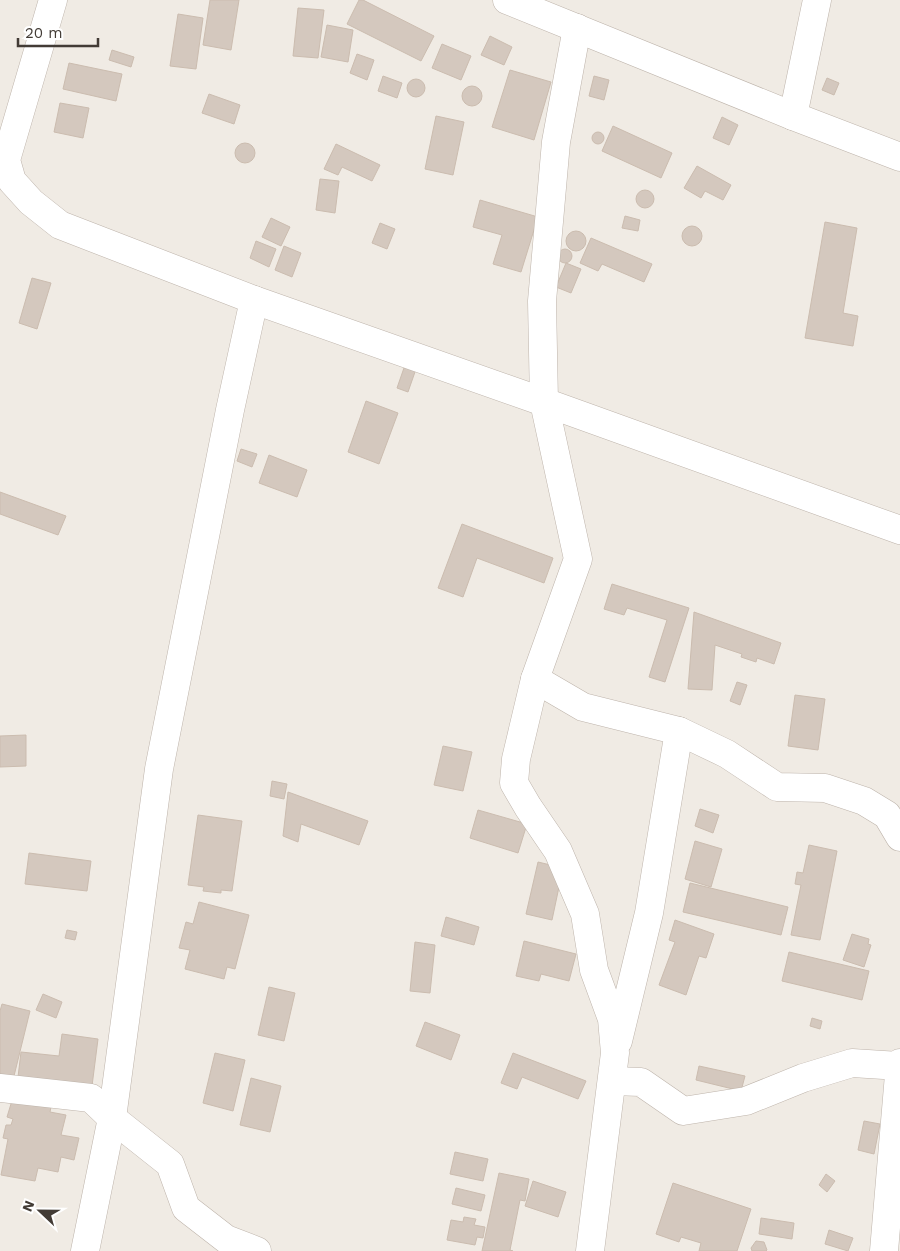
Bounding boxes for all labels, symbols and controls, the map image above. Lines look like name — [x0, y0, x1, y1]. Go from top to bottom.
scale bar — [18, 15, 98, 47]
text: 20 m — [25, 24, 63, 42]
north arrow — [15, 1186, 65, 1236]
text: N — [19, 1198, 37, 1214]

